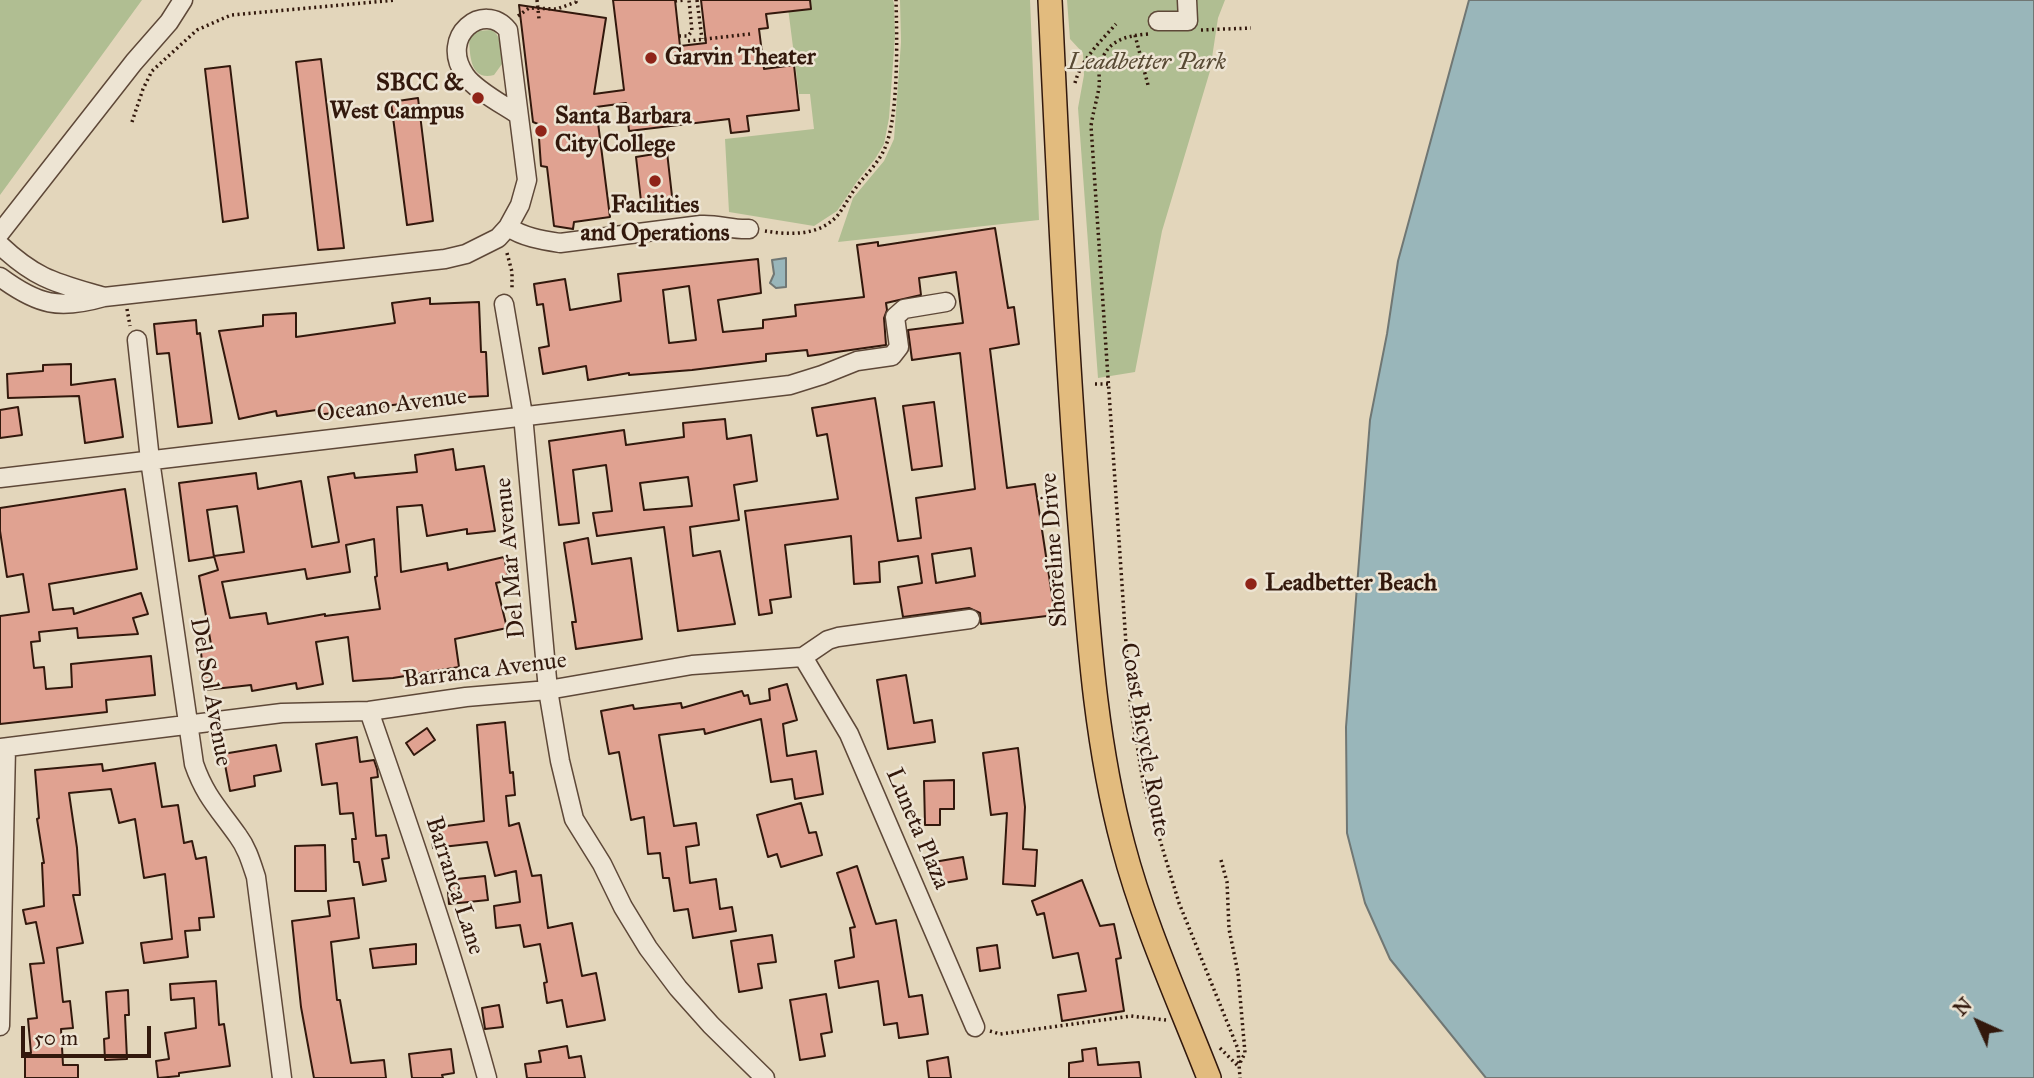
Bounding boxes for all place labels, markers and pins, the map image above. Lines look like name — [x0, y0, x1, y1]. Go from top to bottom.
place label: Garvin Theater — [665, 44, 816, 72]
marker: Garvin Theater — [643, 50, 659, 66]
place label: SBCC & West Campus — [330, 70, 464, 126]
marker: SBCC & West Campus — [470, 90, 486, 106]
place label: Santa Barbara City College — [555, 103, 692, 159]
marker: Santa Barbara City College — [533, 123, 549, 139]
marker: Facilities and Operations — [647, 173, 663, 189]
place label: Facilities and Operations — [581, 192, 729, 248]
place label: Leadbetter Beach — [1265, 570, 1437, 598]
marker: Leadbetter Beach — [1243, 576, 1259, 592]

